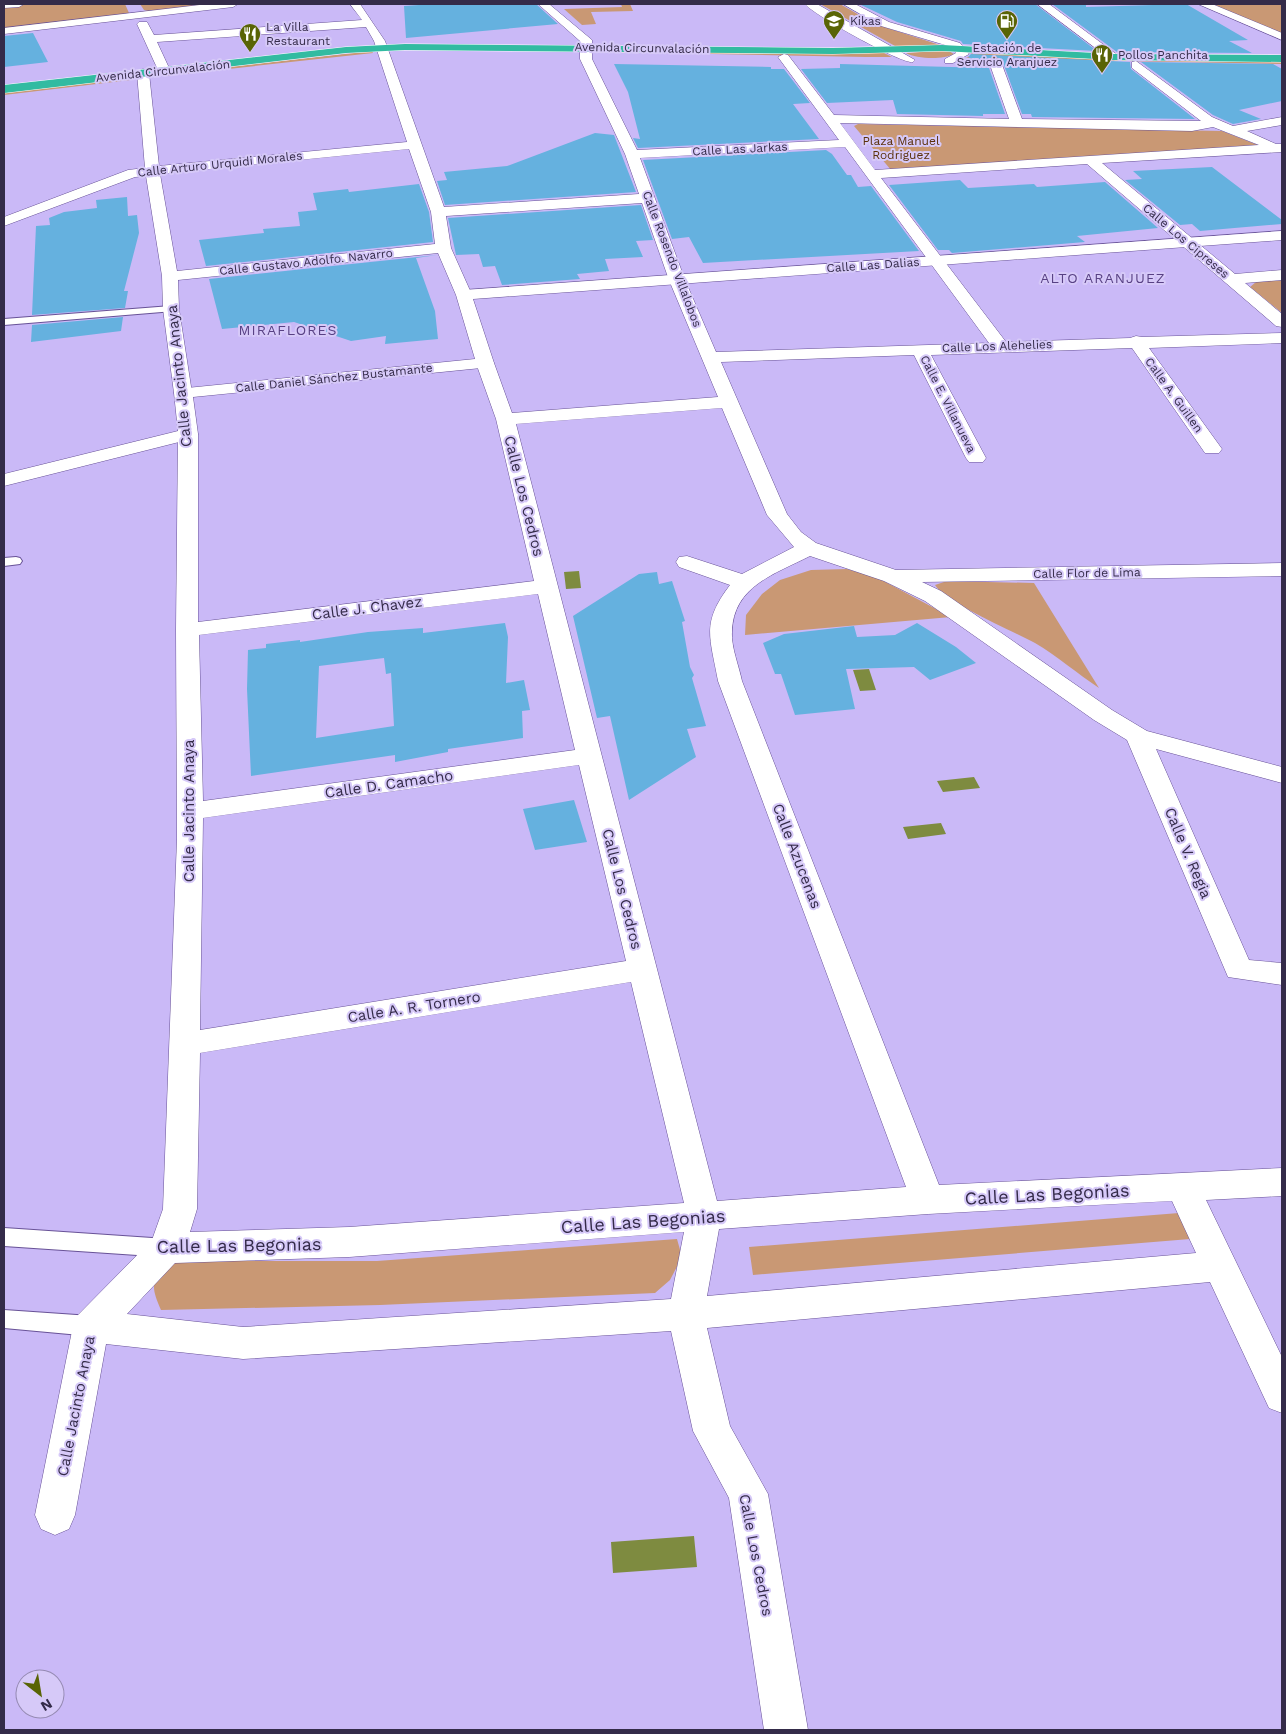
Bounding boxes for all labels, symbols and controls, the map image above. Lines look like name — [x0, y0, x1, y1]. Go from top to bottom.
school or university icon: Kikas — [822, 9, 846, 40]
fuel station icon: Estación de Servicio Aranjuez — [995, 9, 1019, 40]
place label: Kikas — [850, 14, 881, 28]
place label: La Villa Restaurant — [266, 20, 330, 48]
restaurant icon: La Villa Restaurant — [238, 22, 262, 53]
street label: Avenida Circunvalación — [574, 40, 710, 56]
place label: Estación de Servicio Aranjuez — [957, 41, 1057, 69]
restaurant icon: Pollos Panchita — [1090, 43, 1114, 74]
place label: Pollos Panchita — [1118, 48, 1208, 62]
street label: Avenida Circunvalación — [95, 57, 231, 85]
park label: Plaza Manuel Rodriguez — [862, 134, 940, 162]
street label: Calle Las Jarkas — [692, 140, 788, 158]
street label: Calle Arturo Urquidi Morales — [137, 148, 303, 180]
street label: Calle Rosendo Villalobos — [640, 189, 704, 329]
street label: Calle Los Cipreses — [1140, 201, 1232, 281]
street label: Calle Gustavo Adolfo. Navarro — [219, 246, 393, 278]
street label: Calle Las Dalias — [826, 255, 920, 275]
district label: ALTO ARANJUEZ — [1040, 270, 1166, 286]
street label: Calle Jacinto Anaya — [163, 304, 195, 448]
district label: MIRAFLORES — [239, 322, 337, 338]
street label: Calle Los Alehelies — [942, 337, 1052, 355]
street label: Calle E. Villanueva — [917, 353, 979, 455]
street label: Calle A. Guillen — [1142, 355, 1206, 435]
street label: Calle Daniel Sánchez Bustamante — [235, 361, 433, 395]
street label: Calle Los Cedros — [500, 434, 548, 558]
street label: Calle Flor de Lima — [1033, 565, 1141, 581]
street label: Calle J. Chavez — [311, 592, 423, 624]
street label: Calle Jacinto Anaya — [180, 739, 198, 882]
street label: Calle D. Camacho — [324, 766, 454, 802]
street label: Calle Azucenas — [769, 801, 825, 911]
street label: Calle V. Regia — [1161, 805, 1215, 902]
street label: Calle Los Cedros — [598, 827, 646, 951]
street label: Calle A. R. Tornero — [346, 988, 482, 1026]
street label: Calle Las Begonias — [964, 1179, 1130, 1209]
street label: Calle Las Begonias — [560, 1205, 726, 1237]
street label: Calle Las Begonias — [156, 1233, 322, 1257]
street label: Calle Jacinto Anaya — [54, 1334, 99, 1478]
street label: Calle Los Cedros — [735, 1493, 777, 1617]
north arrow — [15, 1669, 65, 1719]
text: N — [38, 1696, 55, 1715]

